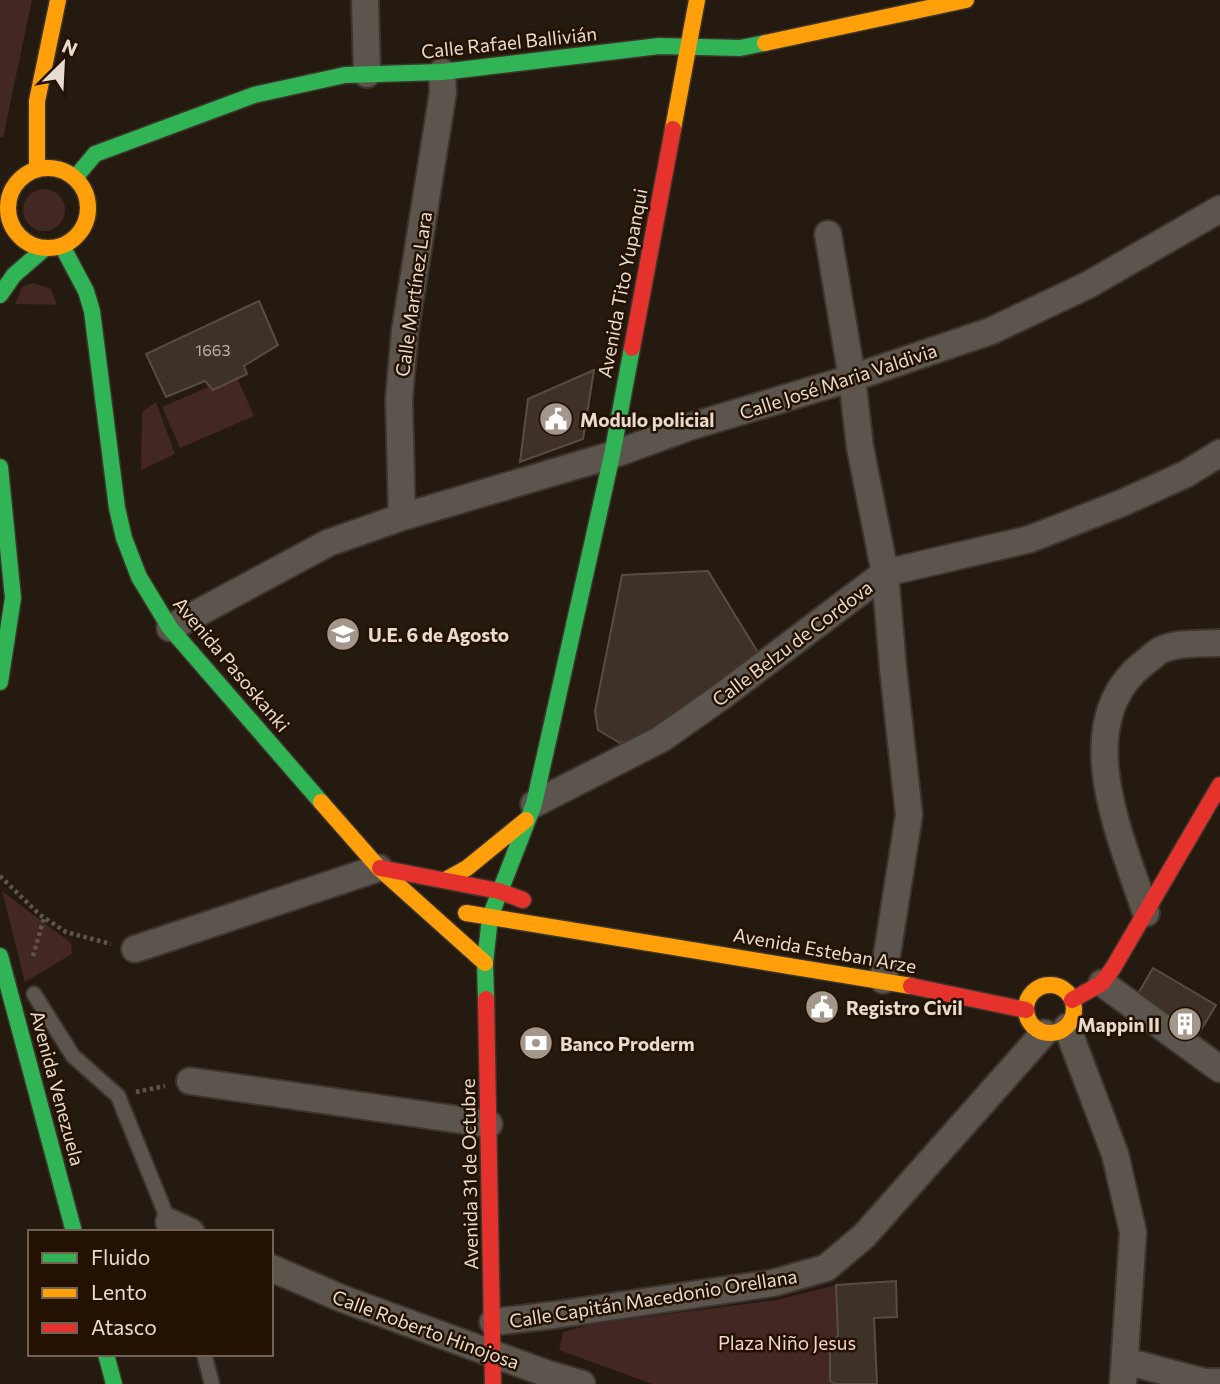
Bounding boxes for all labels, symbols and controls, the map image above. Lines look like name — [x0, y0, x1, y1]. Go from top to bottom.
street label: Calle Rafael Ballivián — [420, 21, 598, 63]
north arrow — [28, 28, 98, 98]
text: N — [59, 34, 81, 60]
street label: Avenida Tito Yupanqui — [592, 186, 652, 380]
street label: Calle Martínez Lara — [390, 210, 436, 378]
street label: Calle José Maria Valdivia — [736, 338, 940, 424]
house number: 1663 — [195, 340, 231, 359]
public building icon: Modulo policial — [537, 400, 575, 438]
place label: Modulo policial — [580, 408, 714, 431]
street label: Calle Belzu de Cordova — [707, 575, 877, 711]
street label: Avenida Pasoskanki — [169, 592, 295, 736]
school or university icon: U.E. 6 de Agosto — [324, 615, 362, 653]
place label: U.E. 6 de Agosto — [368, 623, 509, 646]
street label: Avenida Esteban Arze — [732, 923, 918, 977]
public building icon: Registro Civil — [803, 988, 841, 1026]
place label: Registro Civil — [846, 996, 963, 1019]
building icon: Mappin II — [1166, 1005, 1204, 1043]
street label: Avenida Venezuela — [26, 1008, 90, 1168]
place label: Mappin II — [1078, 1013, 1160, 1036]
bank icon: Banco Proderm — [517, 1024, 555, 1062]
place label: Banco Proderm — [560, 1032, 695, 1055]
street label: Avenida 31 de Octubre — [456, 1078, 482, 1270]
legend — [28, 1230, 273, 1356]
text: Fluido — [91, 1244, 150, 1269]
street label: Calle Capitán Macedonio Orellana — [507, 1264, 799, 1332]
text: Lento — [91, 1279, 147, 1304]
street label: Calle Roberto Hinojosa — [329, 1284, 523, 1374]
text: Atasco — [91, 1314, 157, 1339]
park label: Plaza Niño Jesus — [718, 1331, 856, 1354]

